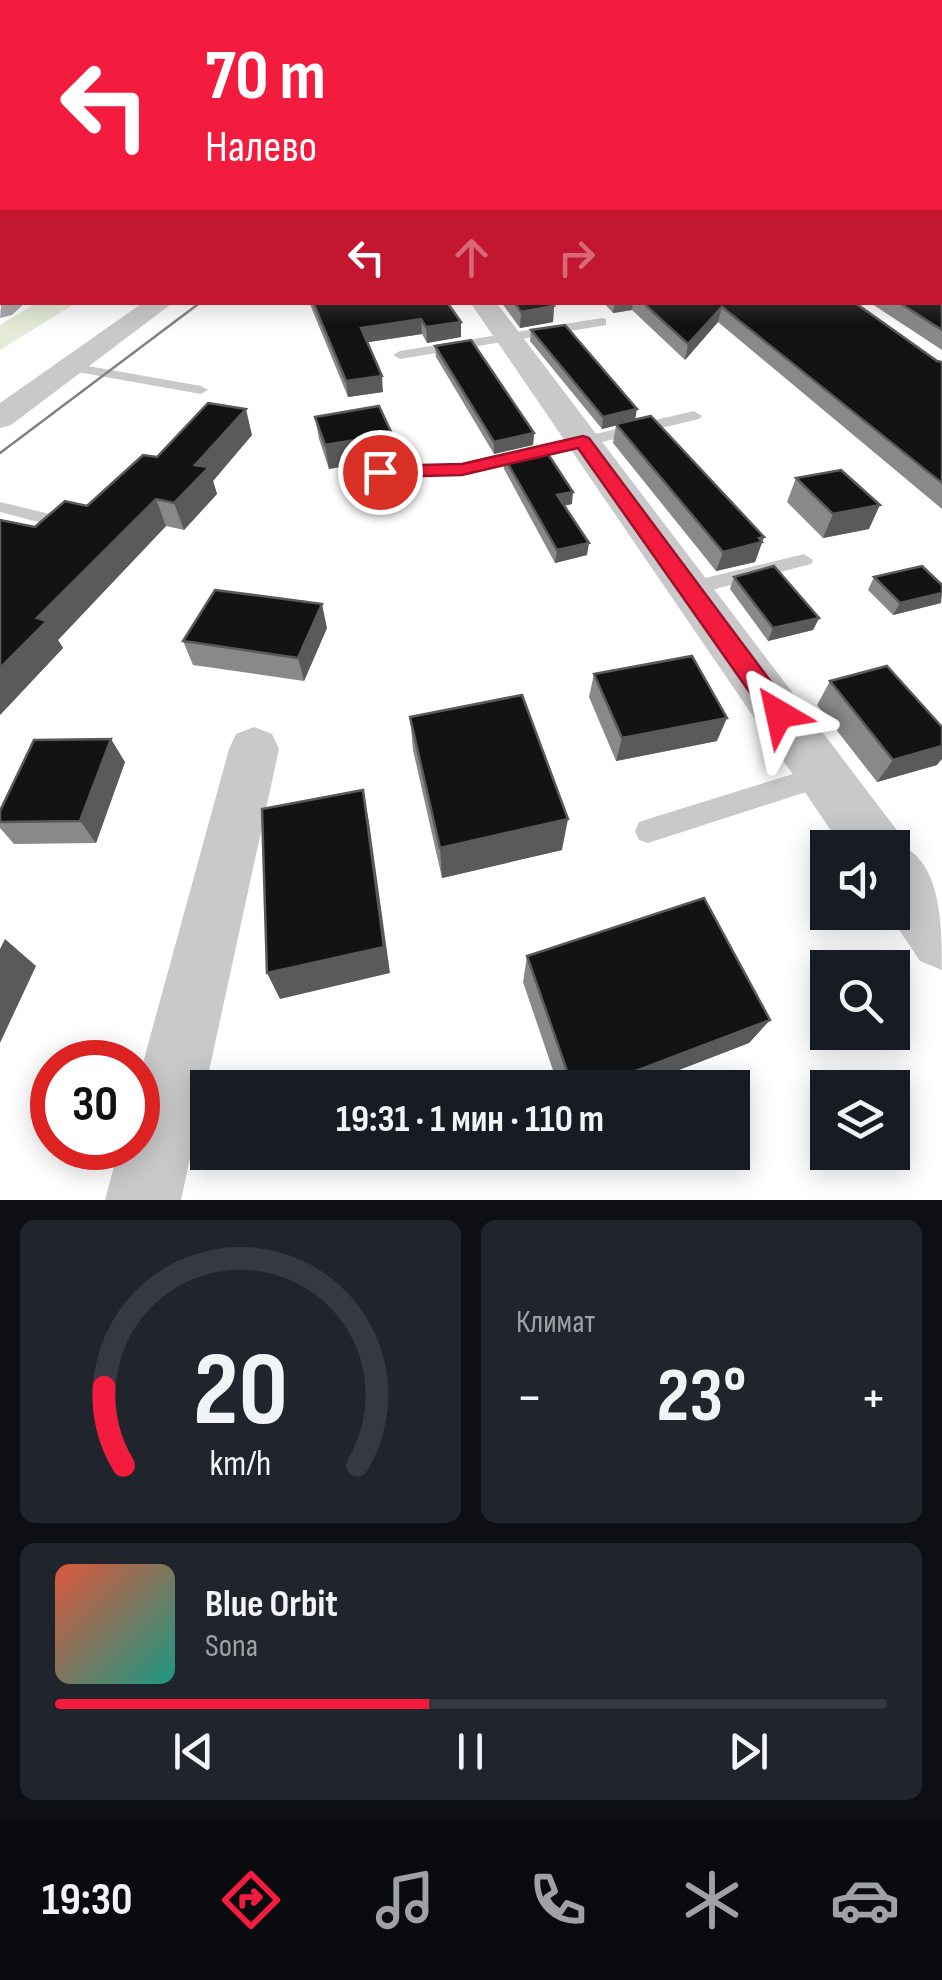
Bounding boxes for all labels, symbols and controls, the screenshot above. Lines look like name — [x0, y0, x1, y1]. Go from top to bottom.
text: 70 m — [205, 35, 326, 119]
icon: left — [40, 40, 170, 170]
text: Налево — [205, 120, 317, 175]
icon: left — [339, 230, 394, 285]
icon: ahead — [444, 230, 499, 285]
icon: right — [549, 230, 604, 285]
pin — [338, 430, 423, 515]
icon: arrive — [353, 445, 408, 500]
position arrow — [727, 662, 831, 766]
map controls — [810, 830, 910, 1170]
button: sound — [810, 830, 910, 930]
button: search — [810, 950, 910, 1050]
speed limit sign: 30 — [30, 1040, 160, 1170]
button: layers — [810, 1070, 910, 1170]
text: 19:31 · 1 мин · 110 m — [336, 1097, 604, 1142]
text: Климат — [516, 1303, 595, 1342]
text: 20 — [193, 1329, 288, 1454]
text: 23° — [656, 1352, 747, 1443]
text: − — [516, 1365, 543, 1432]
text: + — [860, 1365, 887, 1432]
text: km/h — [210, 1443, 271, 1486]
text: Blue Orbit — [205, 1582, 338, 1627]
text: Sona — [205, 1627, 258, 1666]
icon: previous — [166, 1724, 221, 1779]
icon: pause — [443, 1724, 498, 1779]
icon: next — [721, 1724, 776, 1779]
icon: directions — [216, 1865, 286, 1935]
icon: music — [370, 1865, 440, 1935]
icon: phone — [523, 1865, 593, 1935]
icon: climate — [677, 1865, 747, 1935]
icon: car — [830, 1865, 900, 1935]
text: 19:30 — [42, 1873, 132, 1928]

